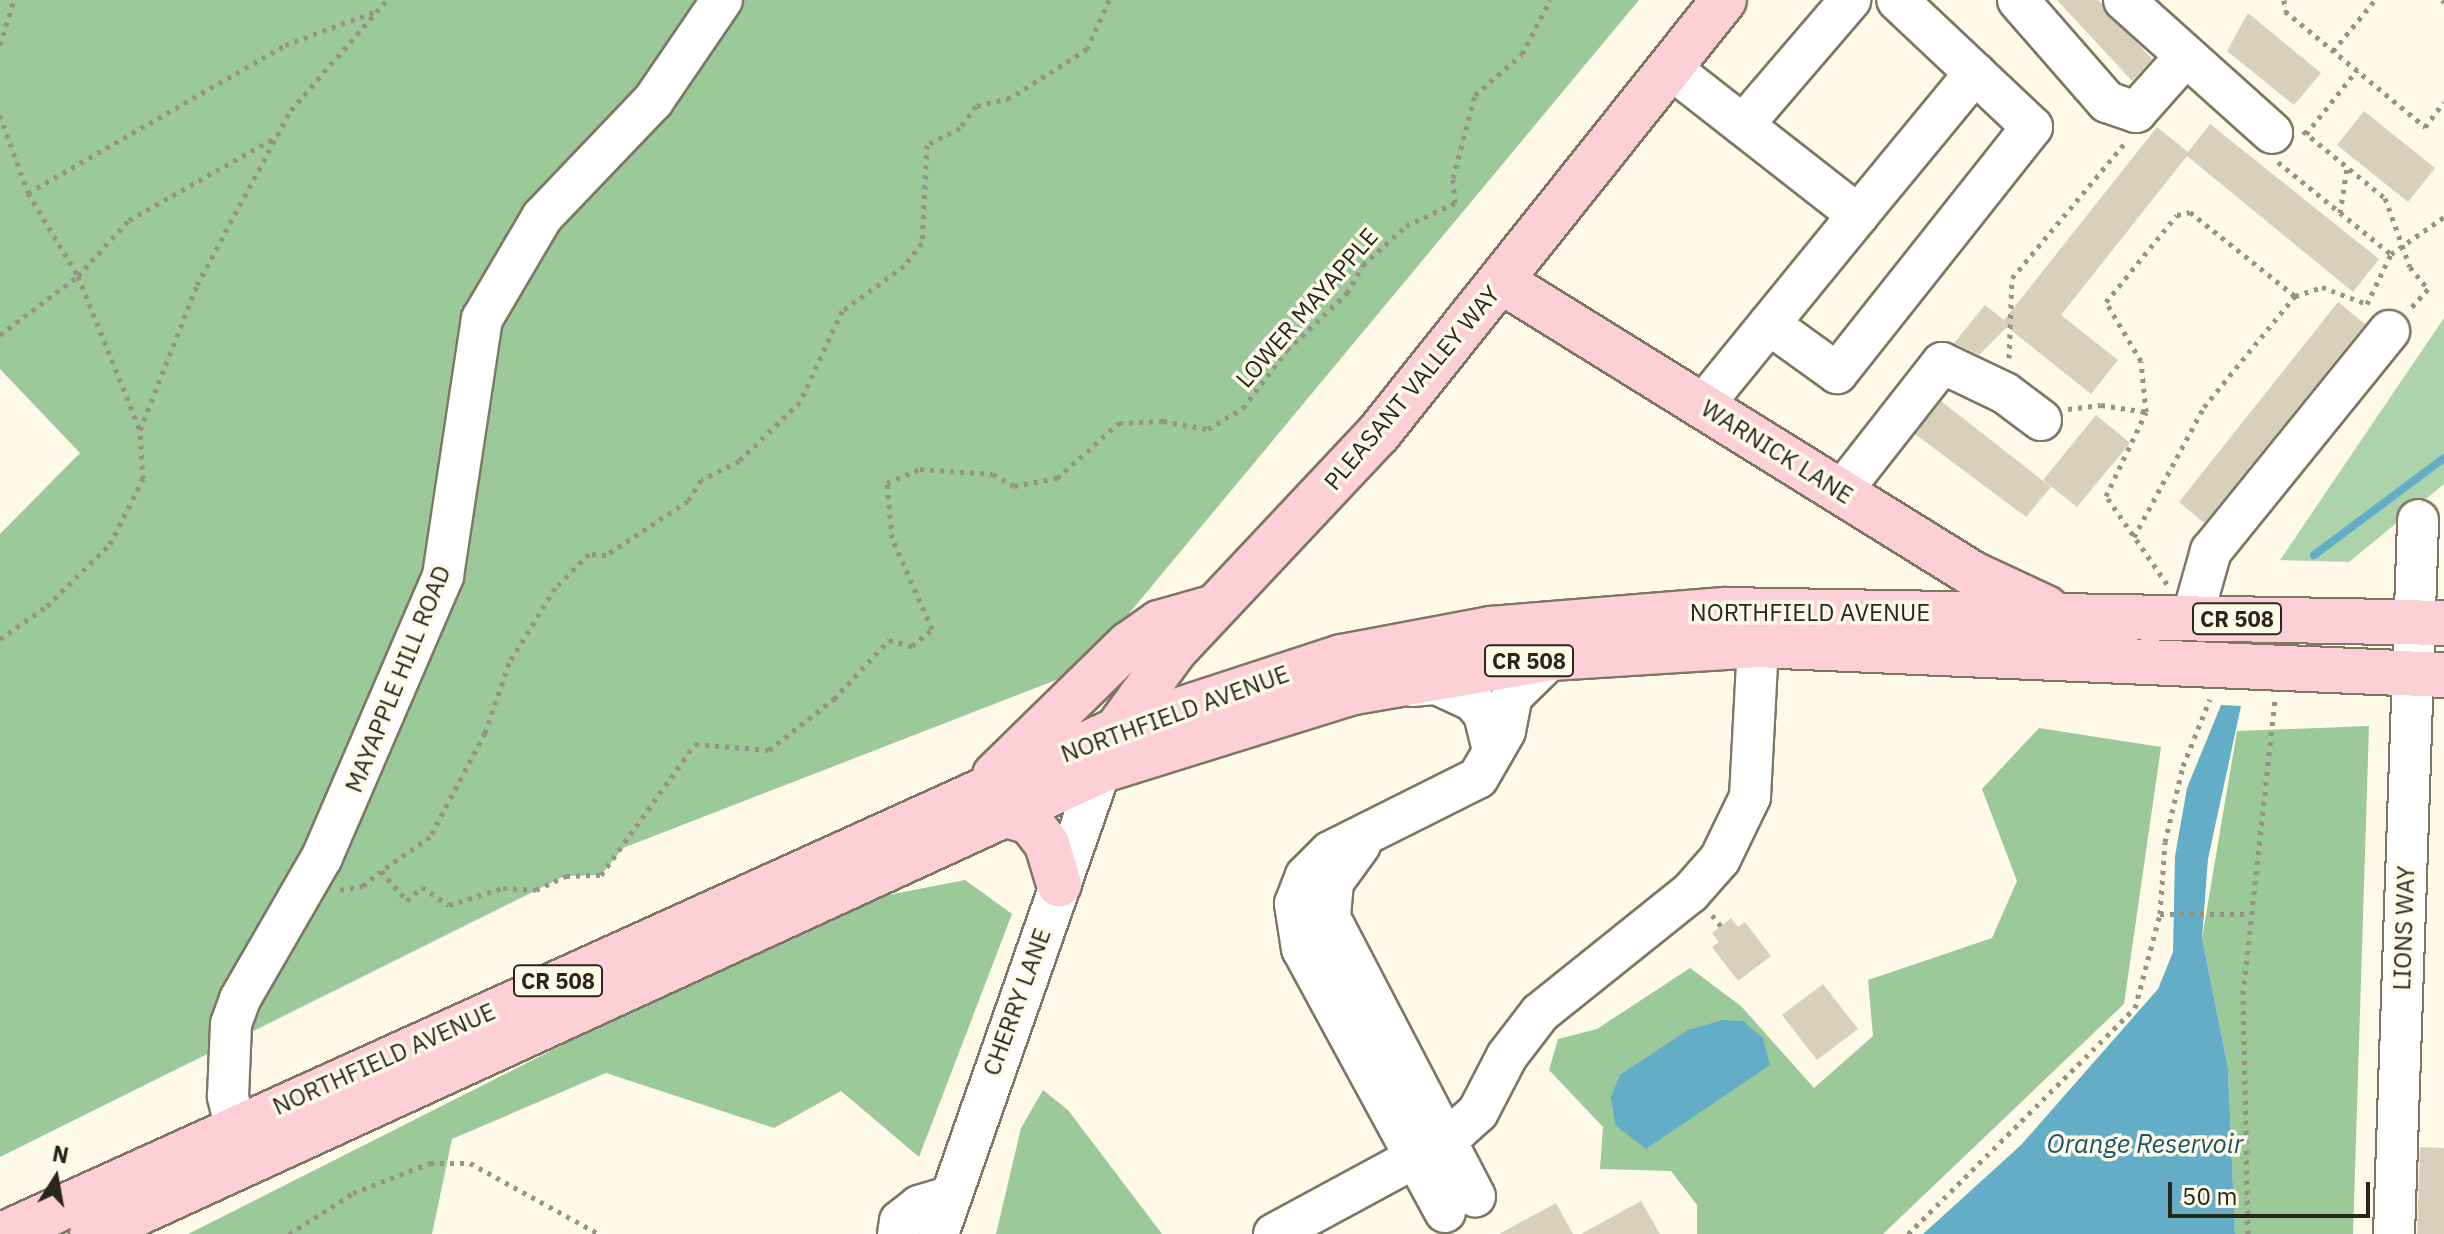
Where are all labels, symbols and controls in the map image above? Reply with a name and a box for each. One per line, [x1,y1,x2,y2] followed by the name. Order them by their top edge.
[1230,222,1384,394] street label: LOWER MAYAPPLE
[1318,280,1506,496] street label: PLEASANT VALLEY WAY
[1696,394,1858,510] street label: WARNICK LANE
[339,561,457,797] street label: MAYAPPLE HILL ROAD
[1690,599,1930,627] street label: NORTHFIELD AVENUE
[2191,601,2283,637] road number: CR 508
[1483,643,1575,679] road number: CR 508
[1057,659,1293,769] street label: NORTHFIELD AVENUE
[2387,865,2421,991] street label: LIONS WAY
[977,925,1057,1079] street label: CHERRY LANE
[512,963,604,999] road number: CR 508
[268,997,500,1121] street label: NORTHFIELD AVENUE
[2047,1128,2243,1160] water label: Orange Reservoir
[16,1138,96,1218] north arrow
[50,1138,71,1170] text: N
[2172,1166,2374,1216] scale bar
[2182,1180,2237,1212] text: 50 m

